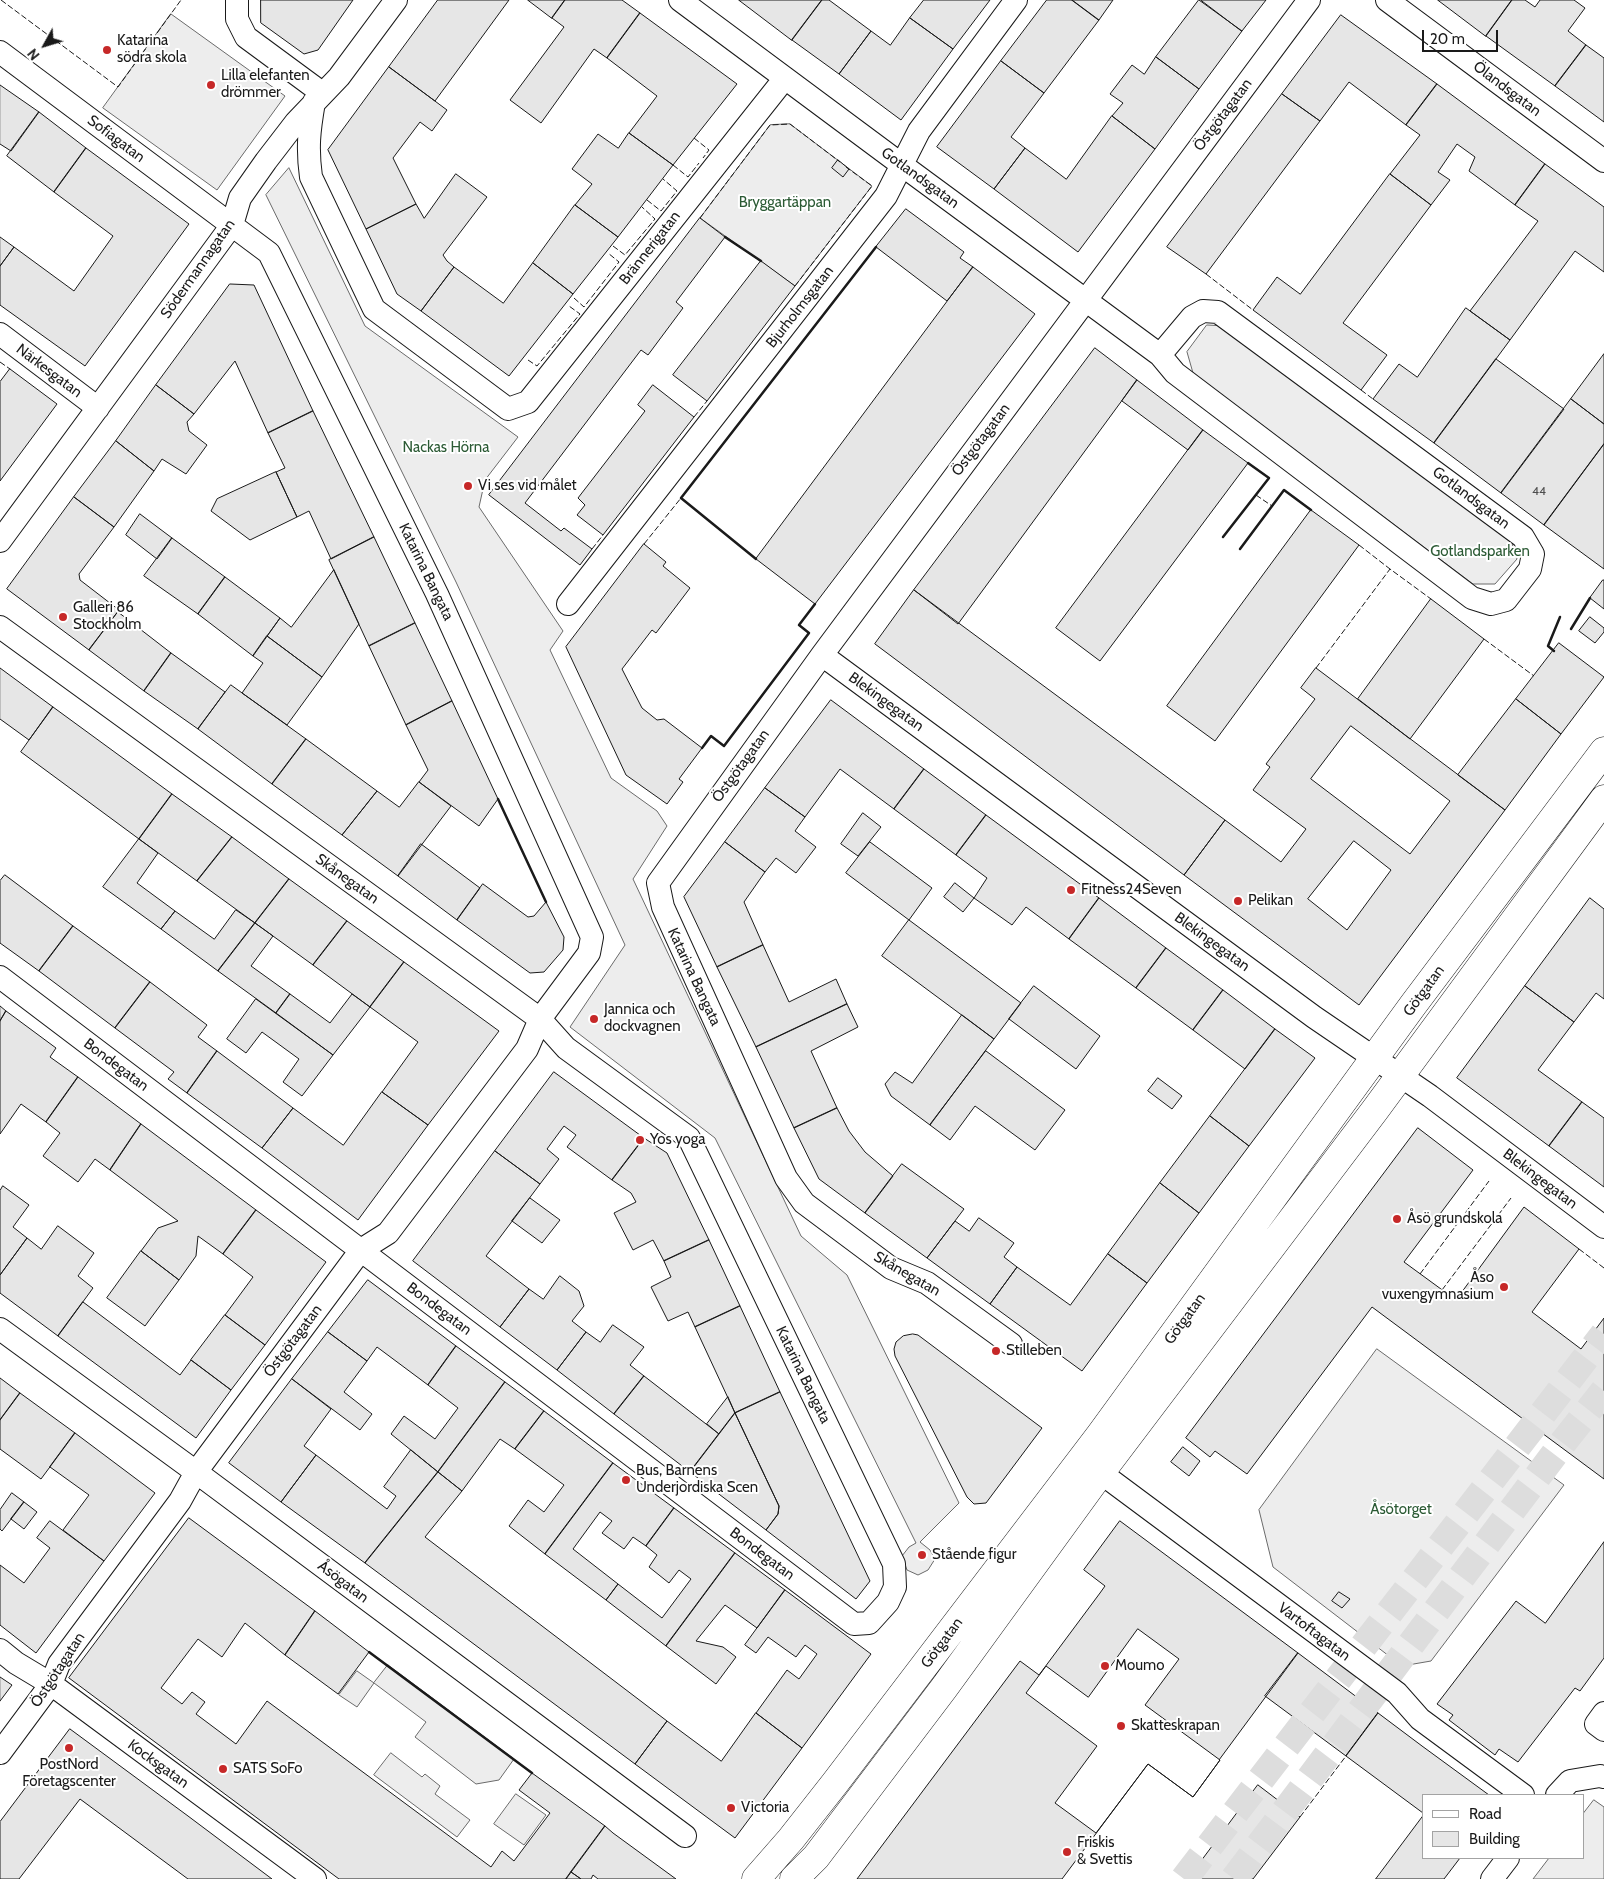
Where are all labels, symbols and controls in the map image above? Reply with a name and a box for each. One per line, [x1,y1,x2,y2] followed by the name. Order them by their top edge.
[20,20,70,70] north arrow
[1424,20,1500,52] scale bar
[1430,30,1465,48] text: 20 m
[117,32,187,67] place label: Katarina södra skola
[101,44,113,56] marker: Katarina södra skola
[23,45,43,64] text: N
[1470,58,1544,120] street label: Ölandsgatan
[221,67,310,102] place label: Lilla elefanten drömmer
[1190,75,1256,155] street label: Östgötagatan
[205,79,217,91] marker: Lilla elefanten drömmer
[84,112,148,166] street label: Sofiagatan
[877,144,963,212] street label: Gotlandsgatan
[739,194,831,212] park label: Bryggartäppan
[616,208,684,288] street label: Brännerigatan
[157,216,239,322] street label: Södermannagatan
[762,262,838,352] street label: Bjurholmsgatan
[13,340,85,402] street label: Närkesgatan
[948,400,1014,480] street label: Östgötagatan
[403,439,489,457] park label: Nackas Hörna
[1429,463,1513,533] street label: Gotlandsgatan
[478,477,577,495] place label: Vi ses vid målet
[462,480,474,492] marker: Vi ses vid målet
[1532,484,1546,498] house number: 44
[395,520,457,624] street label: Katarina Bangata
[1430,543,1530,561] park label: Gotlandsparken
[73,599,141,634] place label: Galleri 86 Stockholm
[57,611,69,623] marker: Galleri 86 Stockholm
[845,669,927,735] street label: Blekingegatan
[709,726,773,806] street label: Östgötagatan
[312,850,382,908] street label: Skånegatan
[1081,881,1182,899] place label: Fitness24Seven
[1065,884,1077,896] marker: Fitness24Seven
[1248,892,1293,910] place label: Pelikan
[1232,895,1244,907] marker: Pelikan
[1171,909,1253,975] street label: Blekingegatan
[663,925,725,1029] street label: Katarina Bangata
[1400,962,1448,1020] street label: Götgatan
[604,1001,681,1036] place label: Jannica och dockvagnen
[588,1013,600,1025] marker: Jannica och dockvagnen
[80,1035,152,1095] street label: Bondegatan
[650,1131,705,1149] place label: Yos yoga
[634,1134,646,1146] marker: Yos yoga
[1499,1145,1581,1213] street label: Blekingegatan
[1407,1210,1502,1228] place label: Åsö grundskola
[1391,1213,1403,1225] marker: Åsö grundskola
[871,1248,943,1300] street label: Skånegatan
[1382,1269,1494,1304] place label: Åso vuxengymnasium
[403,1279,475,1339] street label: Bondegatan
[1498,1281,1510,1293] marker: Åso vuxengymnasium
[1161,1290,1209,1348] street label: Götgatan
[260,1301,326,1381] street label: Östgötagatan
[772,1323,834,1427] street label: Katarina Bangata
[1006,1342,1062,1360] place label: Stilleben
[990,1345,1002,1357] marker: Stilleben
[636,1462,758,1497] place label: Bus, Barnens Underjordiska Scen
[620,1474,632,1486] marker: Bus, Barnens Underjordiska Scen
[1370,1501,1432,1519] park label: Åsötorget
[726,1524,798,1584] street label: Bondegatan
[932,1546,1016,1564] place label: Stående figur
[916,1549,928,1561] marker: Stående figur
[314,1557,372,1607] street label: Åsögatan
[1274,1599,1354,1665] street label: Vartoftagatan
[917,1614,967,1672] street label: Götgatan
[27,1629,89,1711] street label: Östgötagatan
[1115,1657,1165,1675] place label: Moumo
[1099,1660,1111,1672] marker: Moumo
[1131,1717,1220,1735] place label: Skatteskrapan
[1115,1720,1127,1732] marker: Skatteskrapan
[124,1736,192,1792] street label: Kocksgatan
[63,1742,75,1754] marker: PostNord Företagscenter
[22,1756,116,1791] place label: PostNord Företagscenter
[233,1760,302,1778] place label: SATS SoFo
[217,1763,229,1775] marker: SATS SoFo
[1422,1794,1584,1859] legend
[741,1799,789,1817] place label: Victoria
[725,1802,737,1814] marker: Victoria
[1469,1805,1502,1823] text: Road
[1469,1830,1520,1848] text: Building
[1077,1834,1132,1869] place label: Friskis & Svettis
[1061,1846,1073,1858] marker: Friskis & Svettis

